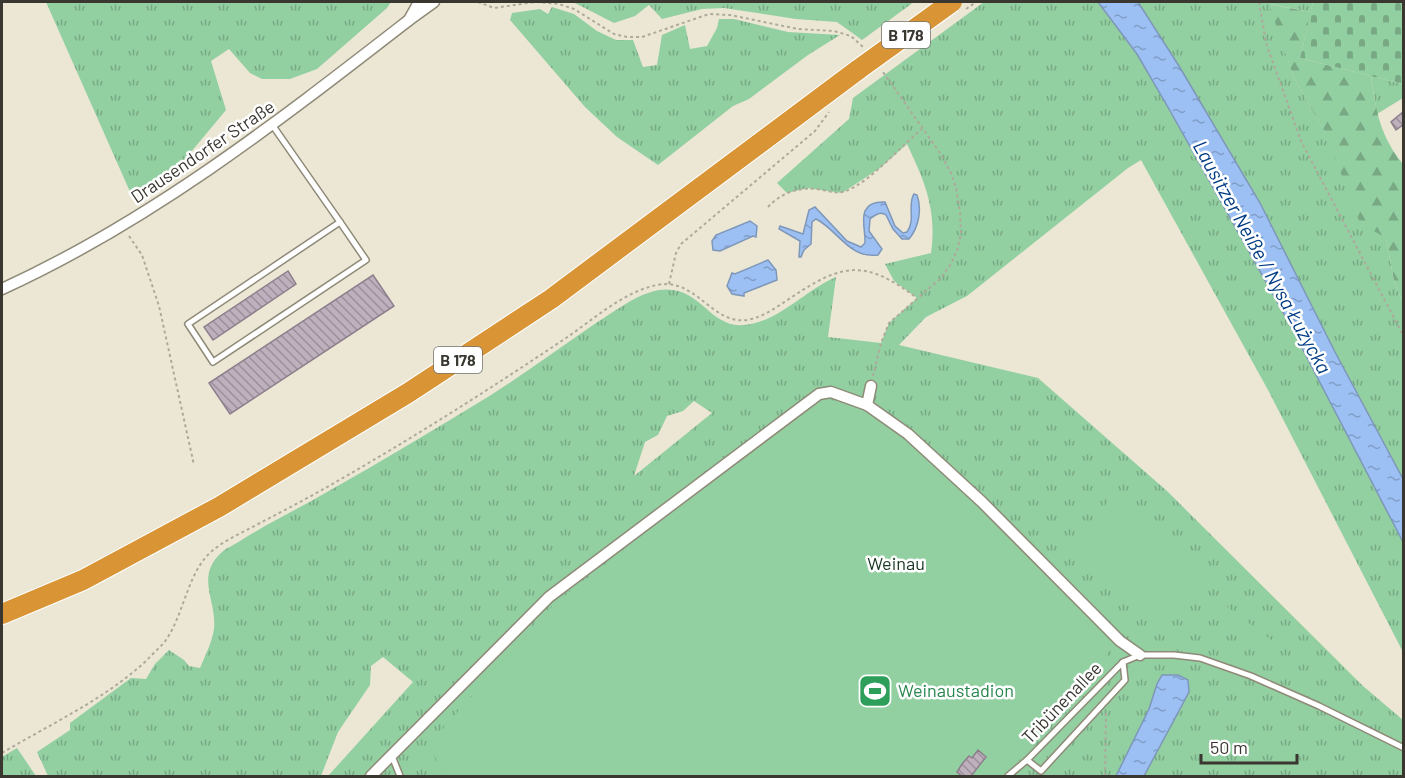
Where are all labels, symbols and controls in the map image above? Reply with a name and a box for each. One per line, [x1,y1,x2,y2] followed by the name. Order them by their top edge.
[882,22,930,48] road number: B 178
[126,95,278,207] street label: Drausendorfer Straße
[1189,136,1337,377] water label: Lausitzer Neiße / Nysa Łużycka
[434,347,482,373] road number: B 178
[867,552,925,574] park label: Weinau
[1017,657,1106,748] street label: Tribünenallee
[857,673,893,709] sports icon: Weinaustadion
[898,679,1014,701] place label: Weinaustadion
[1201,727,1297,765] scale bar
[1210,736,1248,758] text: 50 m

